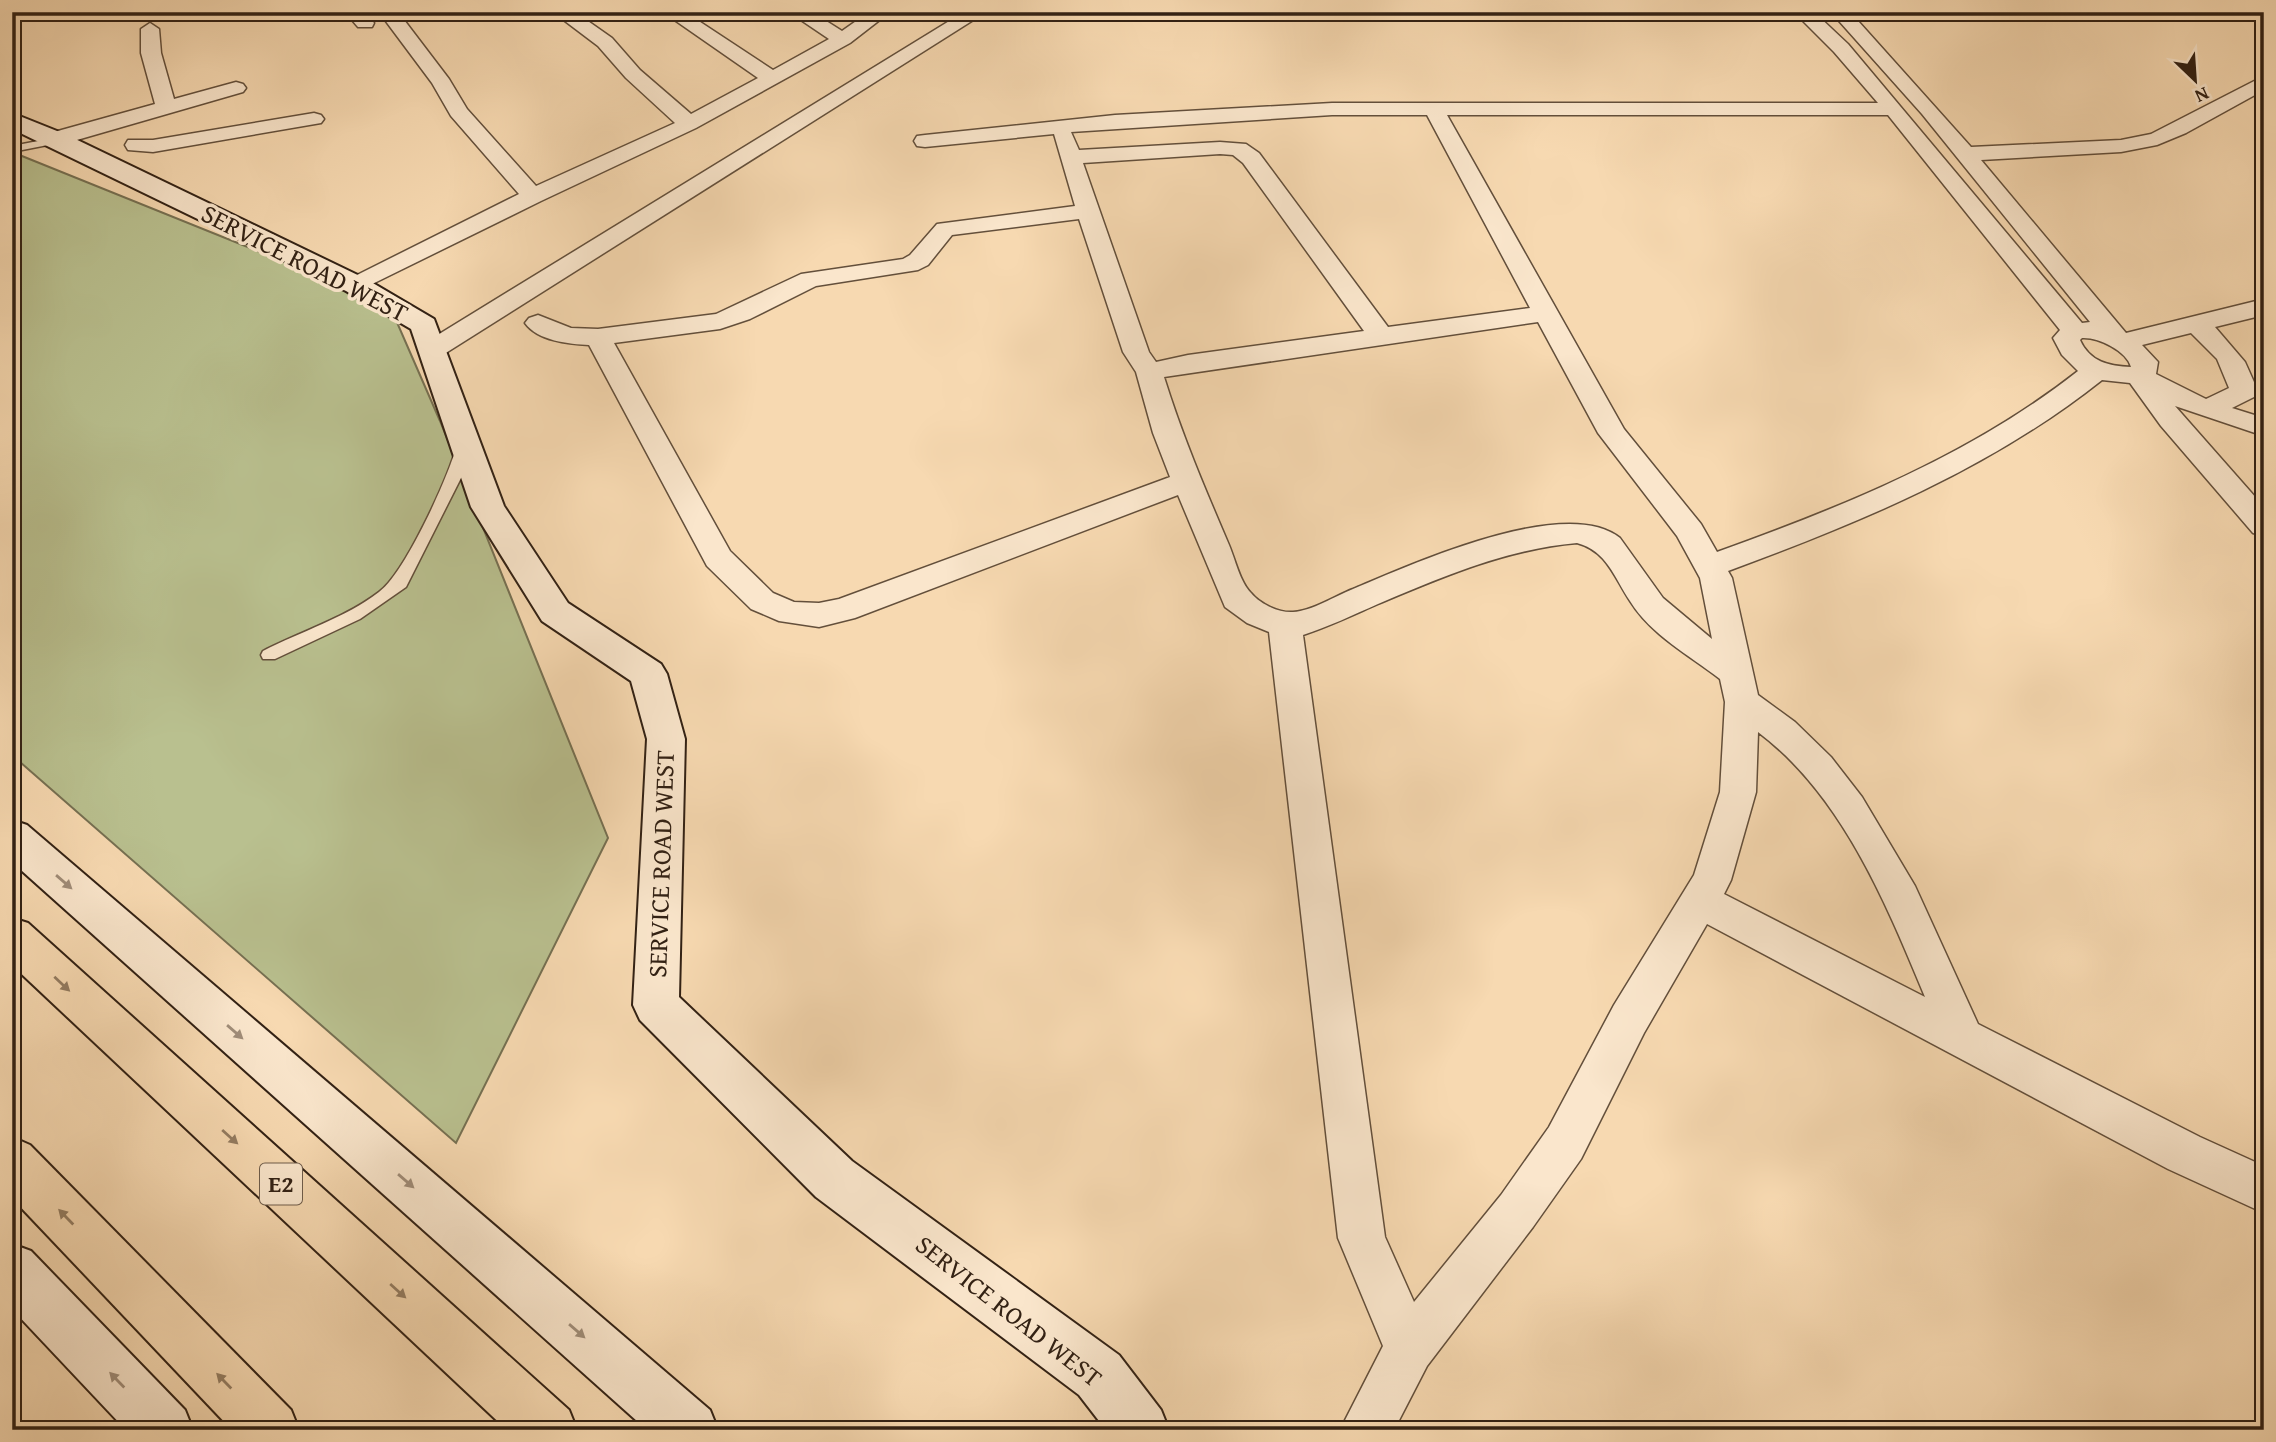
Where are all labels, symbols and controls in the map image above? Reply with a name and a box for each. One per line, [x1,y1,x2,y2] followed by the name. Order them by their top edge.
[2160,46,2230,116] north arrow
[2190,80,2214,111] text: N
[195,194,416,332] street label: SERVICE ROAD WEST
[637,749,684,978] street label: SERVICE ROAD WEST
[55,874,72,889] one-way arrow
[53,975,70,991] one-way arrow
[226,1024,244,1040] one-way arrow
[221,1129,238,1145] one-way arrow
[260,1164,302,1204] road number: E2
[397,1173,415,1189] one-way arrow
[57,1209,74,1226] one-way arrow
[908,1225,1111,1396] street label: SERVICE ROAD WEST
[389,1283,407,1299] one-way arrow
[569,1323,586,1338] one-way arrow
[109,1372,126,1389] one-way arrow
[216,1373,232,1390] one-way arrow

